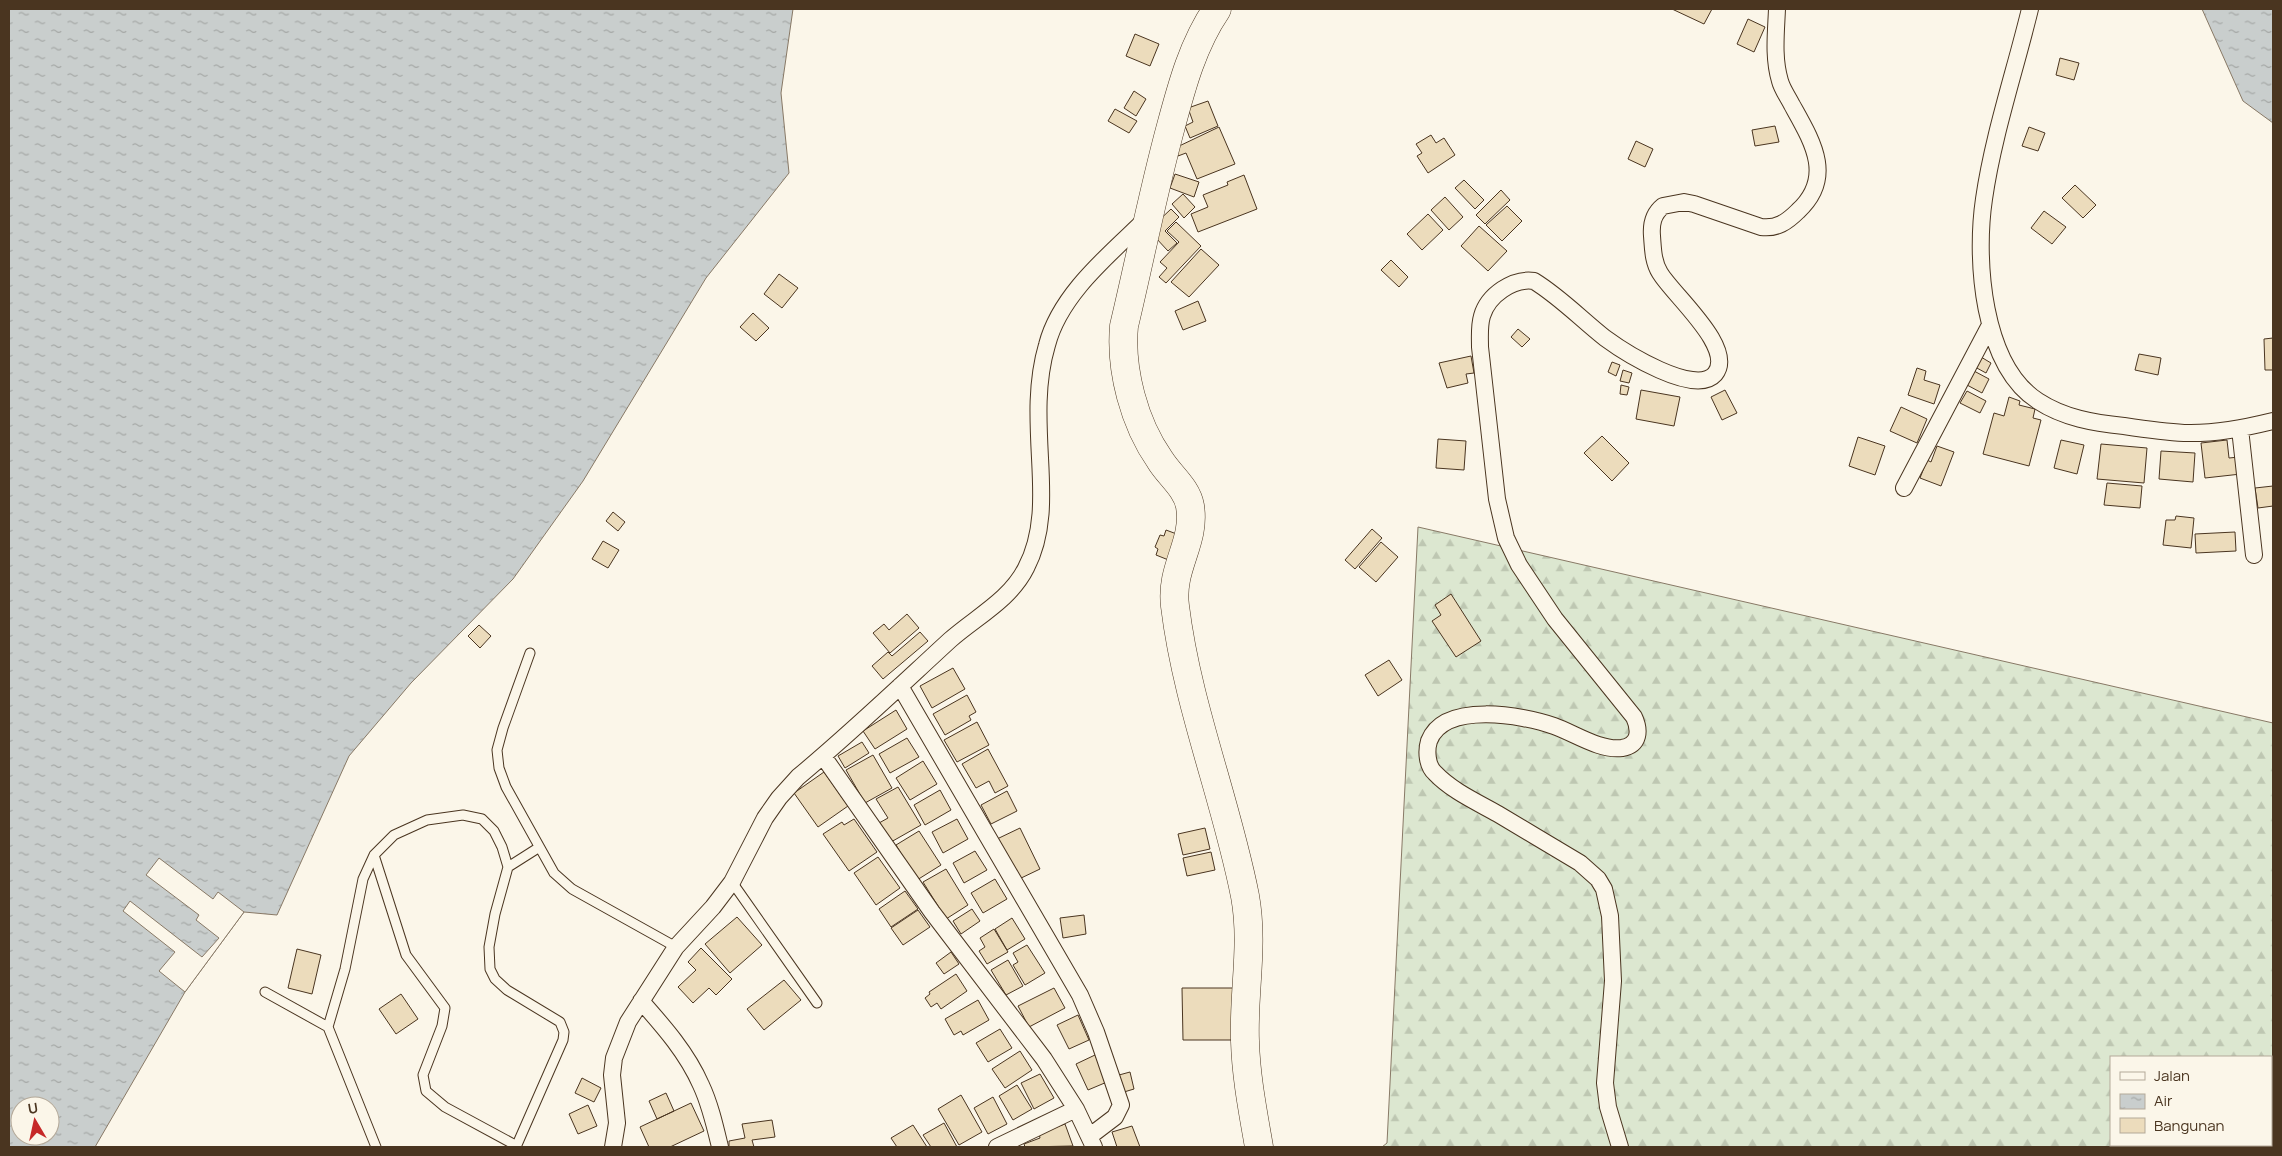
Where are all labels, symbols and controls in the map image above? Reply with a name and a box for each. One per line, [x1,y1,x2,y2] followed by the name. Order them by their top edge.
[2110,1056,2272,1146] legend
[2154,1065,2190,1086] text: Jalan
[2154,1090,2173,1111] text: Air
[10,1096,60,1146] north arrow
[26,1097,39,1118] text: U
[2154,1115,2224,1136] text: Bangunan

